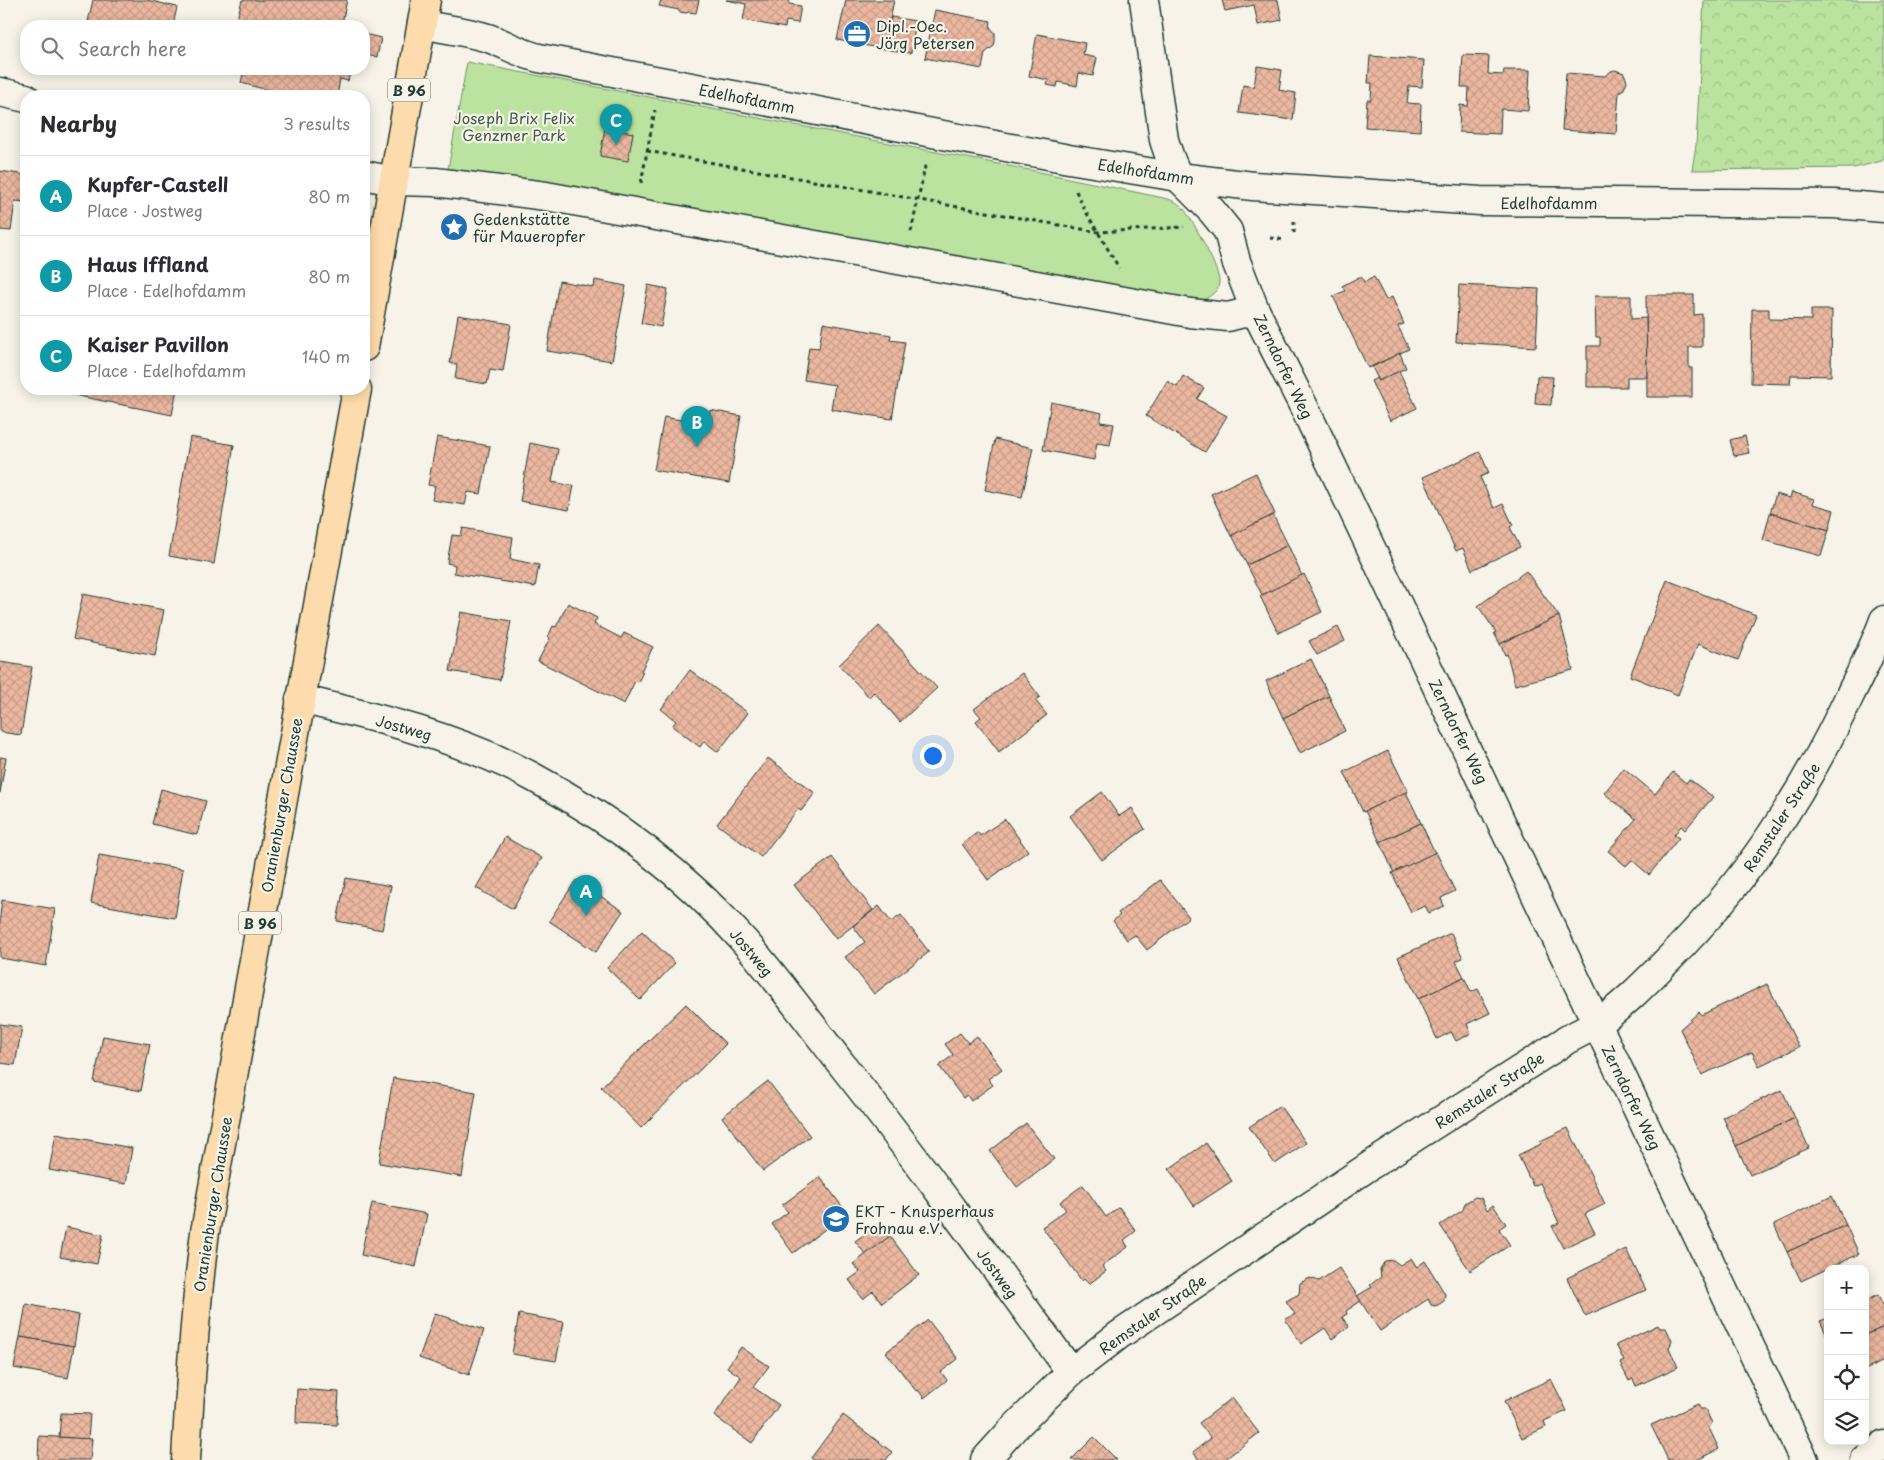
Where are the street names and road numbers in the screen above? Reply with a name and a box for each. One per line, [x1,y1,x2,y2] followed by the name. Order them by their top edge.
[697,77,797,119] street label: Edelhofdamm
[388,78,430,102] road number: B 96
[1096,152,1196,190] street label: Edelhofdamm
[1500,191,1598,214] street label: Edelhofdamm
[1249,310,1319,422] street label: Zerndorfer Weg
[1424,675,1494,787] street label: Zerndorfer Weg
[373,708,435,746] street label: Jostweg
[254,716,308,894] street label: Oranienburger Chaussee
[1737,758,1825,876] street label: Remstaler Straße
[239,911,281,934] road number: B 96
[725,923,779,981] street label: Jostweg
[1597,1041,1667,1153] street label: Zerndorfer Weg
[1430,1046,1548,1134] street label: Remstaler Straße
[187,1115,237,1293] street label: Oranienburger Chaussee
[972,1243,1024,1303] street label: Jostweg
[1094,1268,1210,1360] street label: Remstaler Straße

